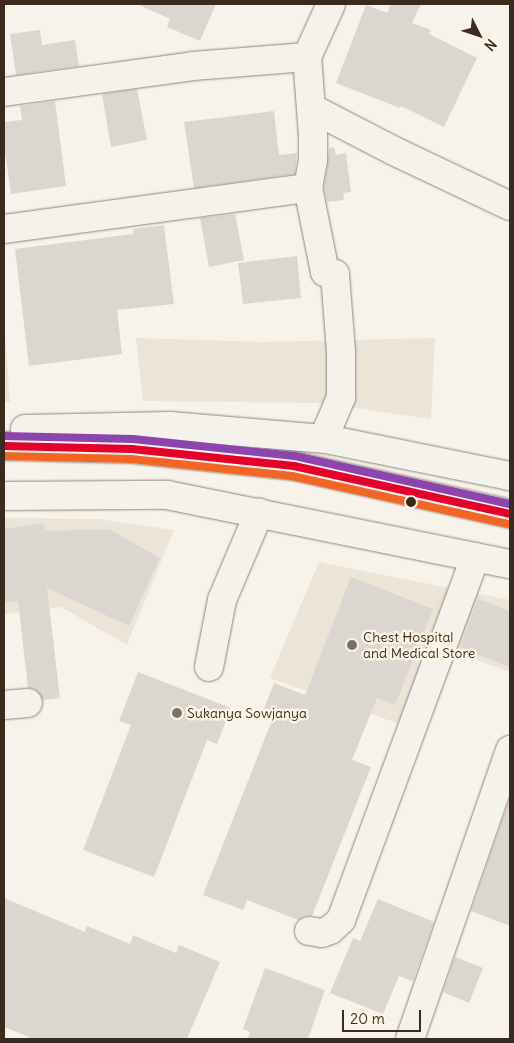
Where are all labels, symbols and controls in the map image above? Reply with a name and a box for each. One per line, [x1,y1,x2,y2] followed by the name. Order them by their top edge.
[454,10,504,60] north arrow
[480,35,500,54] text: N
[406,497,416,507] unlabelled marker
[363,629,475,662] place label: Chest Hospital and Medical Store
[345,638,359,652] marker: Chest Hospital and Medical Store
[187,705,307,721] place label: Sukanya Sowjanya
[171,707,183,719] marker: Sukanya Sowjanya
[344,1000,423,1032] scale bar
[350,1009,385,1028] text: 20 m

